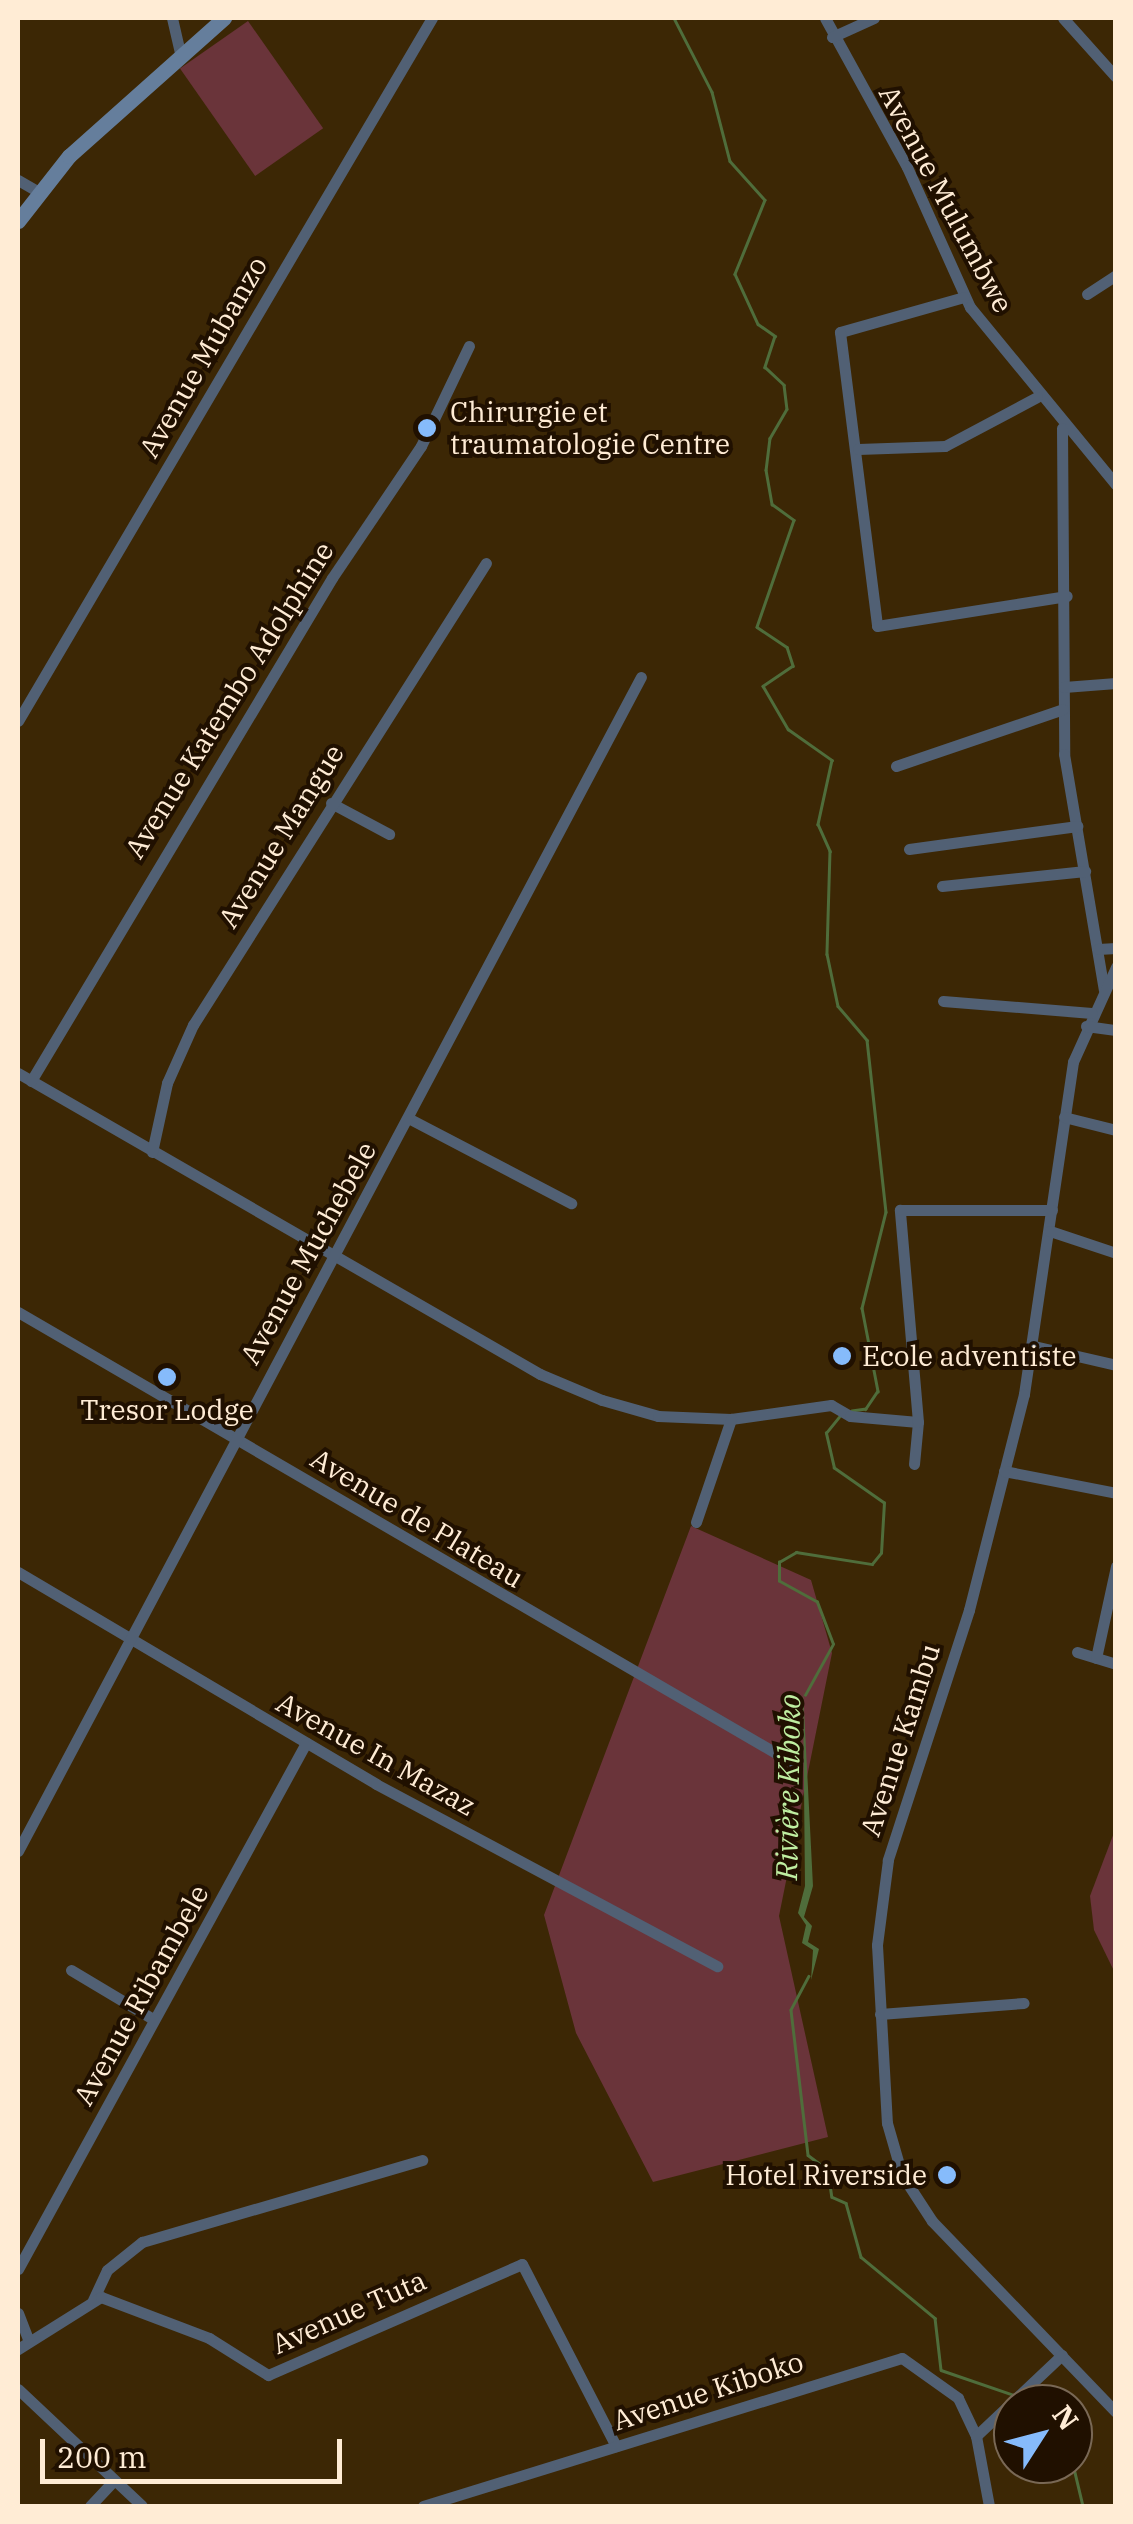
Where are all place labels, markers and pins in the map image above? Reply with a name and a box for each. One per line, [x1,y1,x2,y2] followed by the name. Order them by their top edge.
[450,395,730,461] place label: Chirurgie et traumatologie Centre
[414,415,440,441] marker: Chirurgie et traumatologie Centre
[862,1339,1076,1373] place label: Ecole adventiste
[831,1345,853,1367] marker: Ecole adventiste
[156,1366,178,1388] marker: Tresor Lodge
[80,1393,254,1427] place label: Tresor Lodge
[725,2158,927,2192] place label: Hotel Riverside
[936,2164,958,2186] marker: Hotel Riverside

